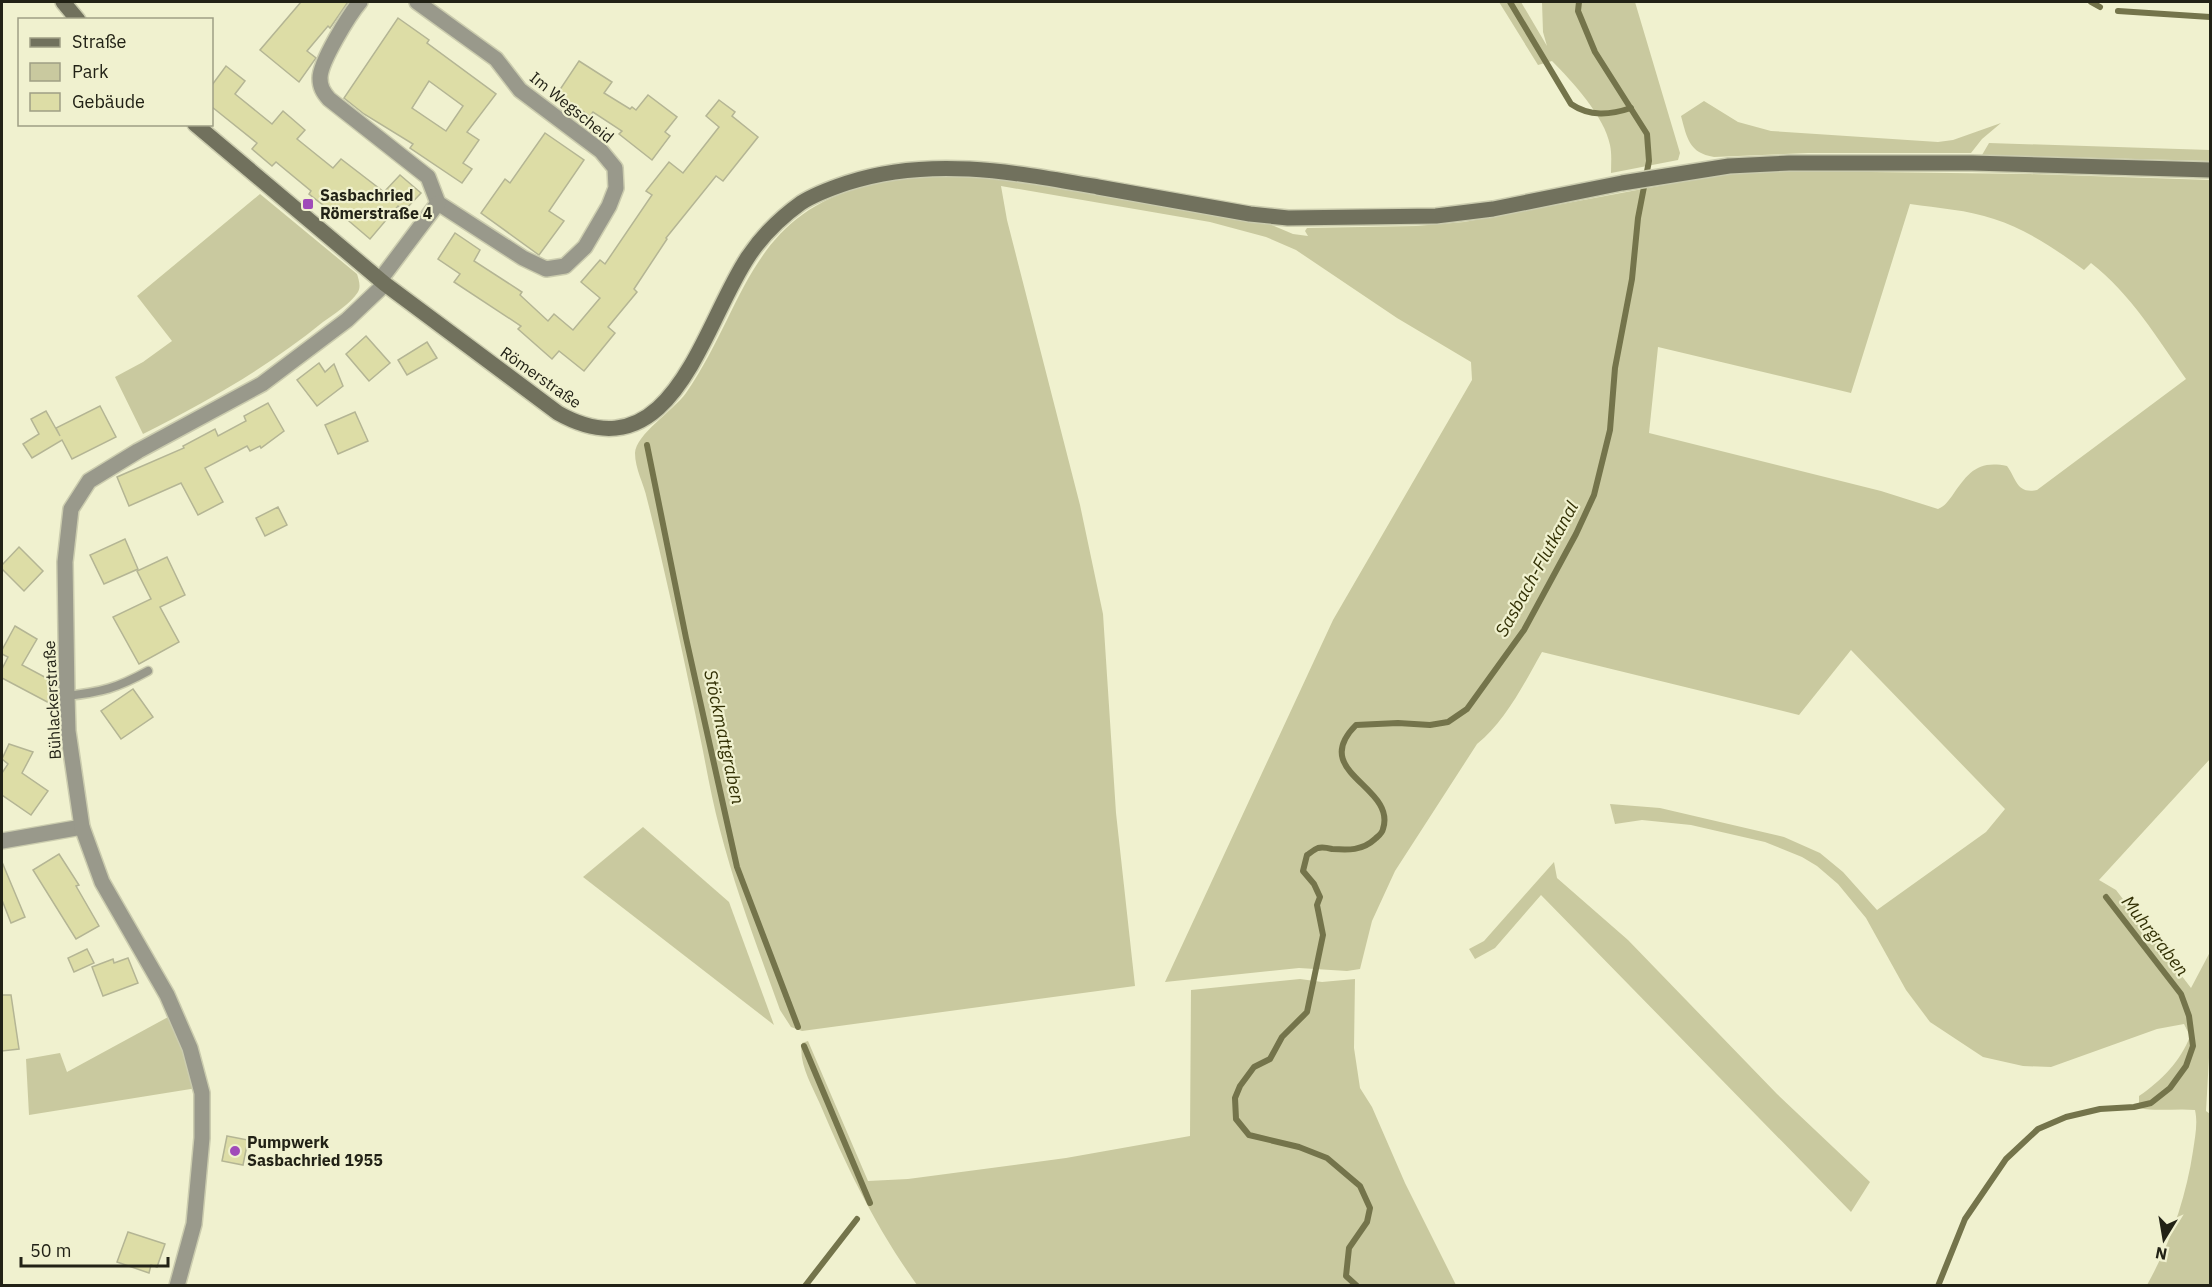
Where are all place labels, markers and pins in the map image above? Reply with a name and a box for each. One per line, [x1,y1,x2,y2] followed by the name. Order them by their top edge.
[320,185,433,223] place label: Sasbachried Römerstraße 4
[301,197,315,211] marker: Sasbachried Römerstraße 4
[247,1132,383,1170] place label: Pumpwerk Sasbachried 1955
[228,1144,242,1158] marker: Pumpwerk Sasbachried 1955

